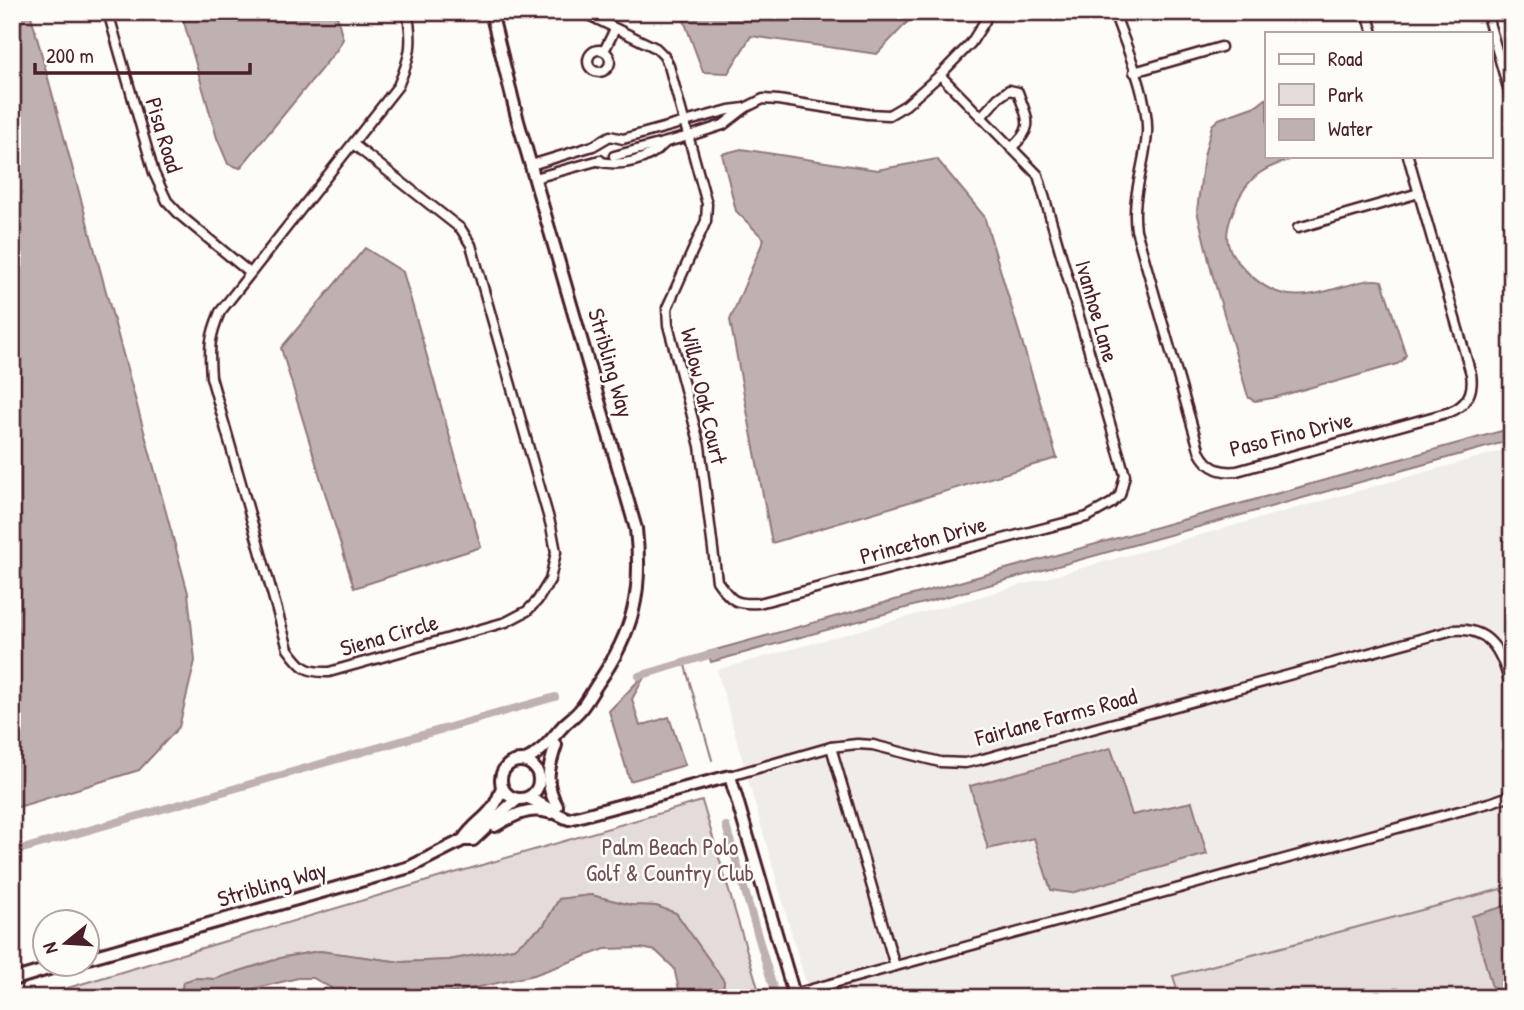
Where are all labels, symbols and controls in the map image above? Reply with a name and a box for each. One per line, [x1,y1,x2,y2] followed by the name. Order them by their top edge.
[35,32,250,76] scale bar
[1265,32,1492,158] legend
[46,41,94,70] text: 200 m
[1328,44,1362,73] text: Road
[1328,80,1363,109] text: Park
[138,93,191,176] street label: Pisa Road
[1328,114,1373,143] text: Water
[1068,256,1127,365] street label: Ivanhoe Lane
[581,305,642,421] street label: Stribling Way
[674,325,735,468] street label: Willow Oak Court
[1226,403,1356,464] street label: Paso Fino Drive
[856,508,990,571] street label: Princeton Drive
[336,606,441,663] street label: Siena Circle
[971,680,1140,753] street label: Fairlane Farms Road
[586,831,754,888] park label: Palm Beach Polo Golf & Country Club
[214,853,330,914] street label: Stribling Way
[32,908,102,978] north arrow
[36,939,64,957] text: N

